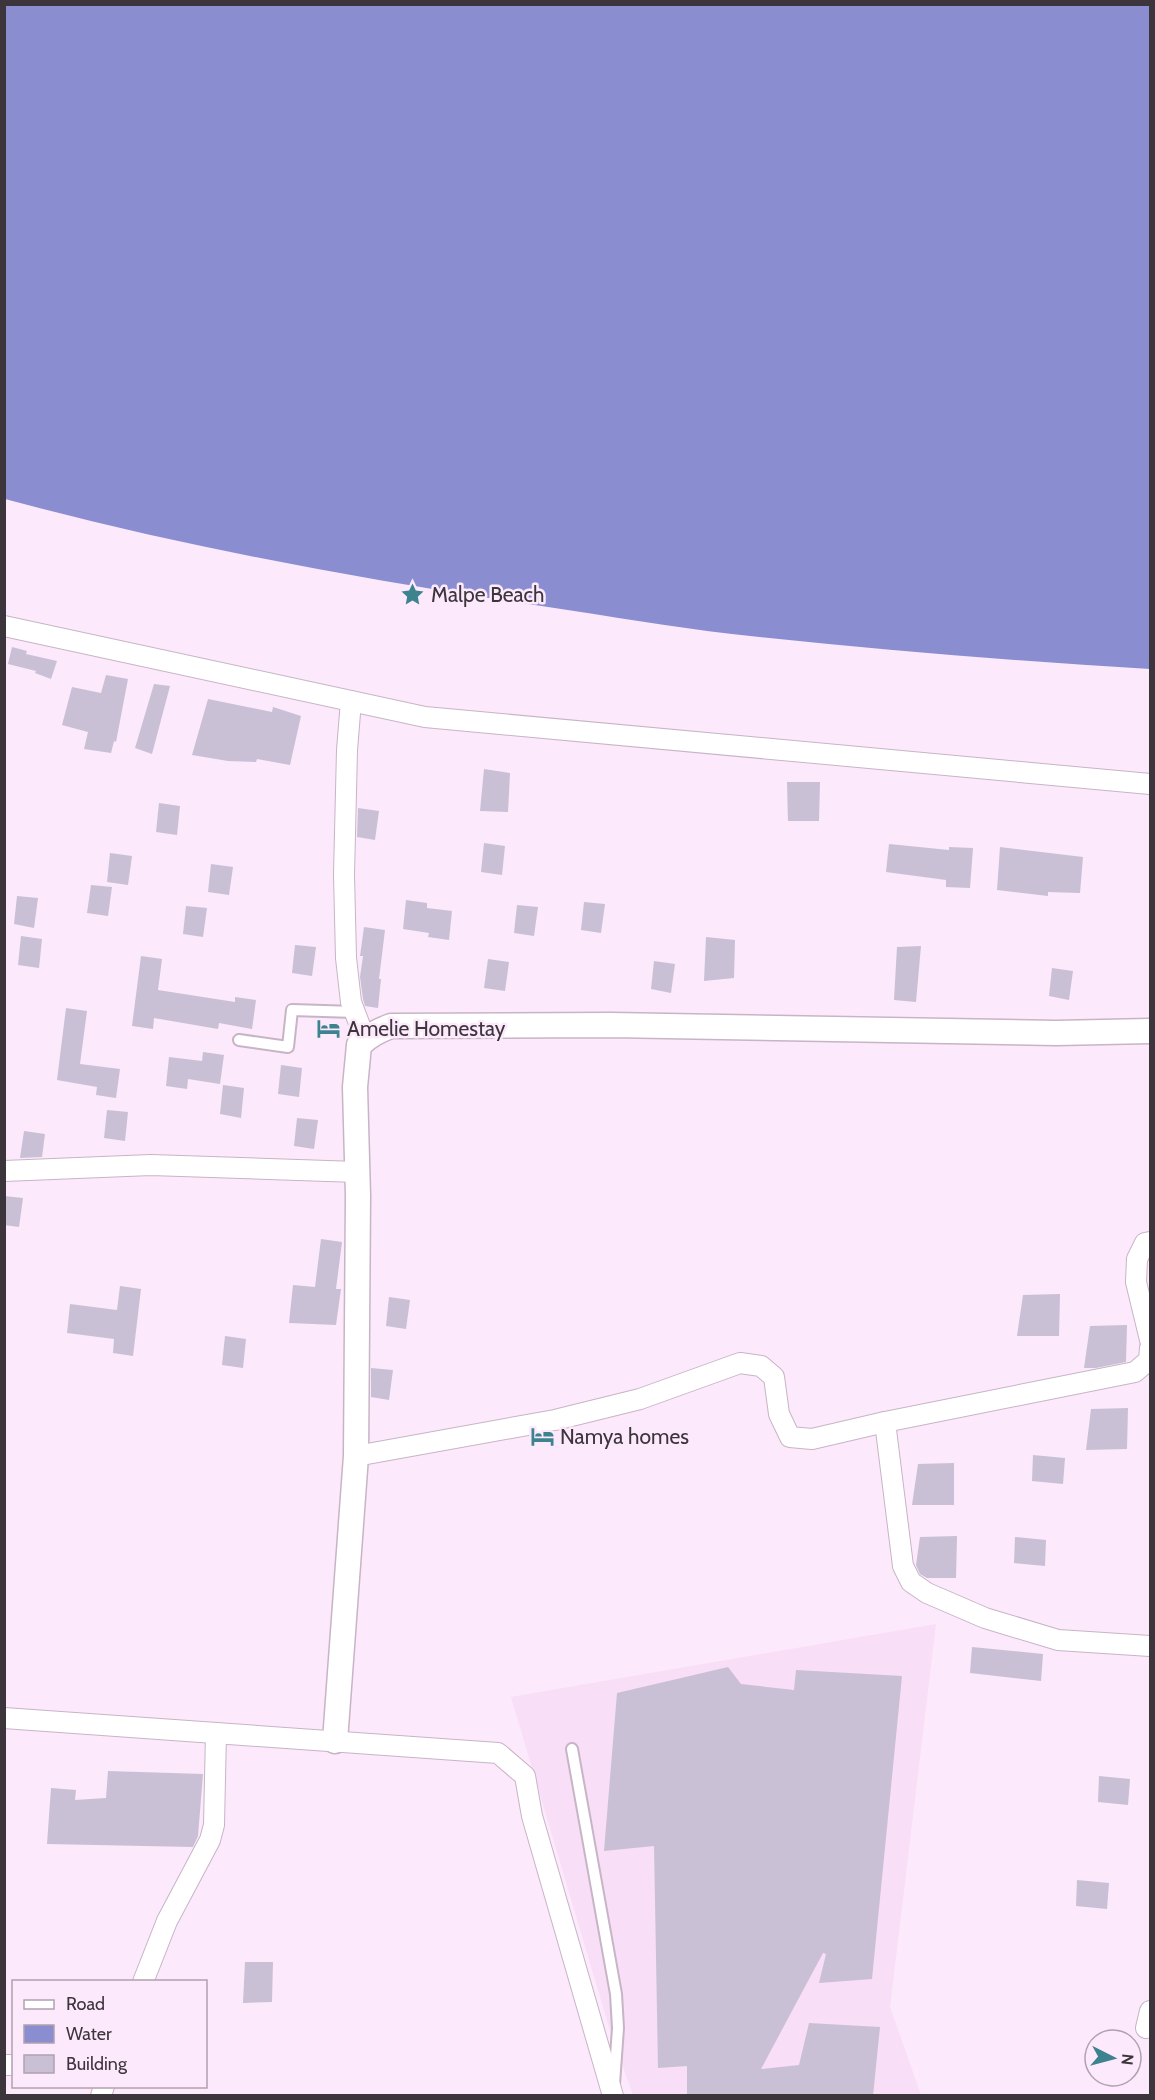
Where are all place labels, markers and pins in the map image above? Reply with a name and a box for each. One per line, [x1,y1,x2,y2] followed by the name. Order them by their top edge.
[400,581,426,607] place icon: Malpe Beach
[431,582,544,607] place label: Malpe Beach
[316,1015,342,1041] hotel icon: Amelie Homestay
[347,1016,506,1041] place label: Amelie Homestay
[529,1423,555,1449] hotel icon: Namya homes
[560,1424,689,1449] place label: Namya homes

